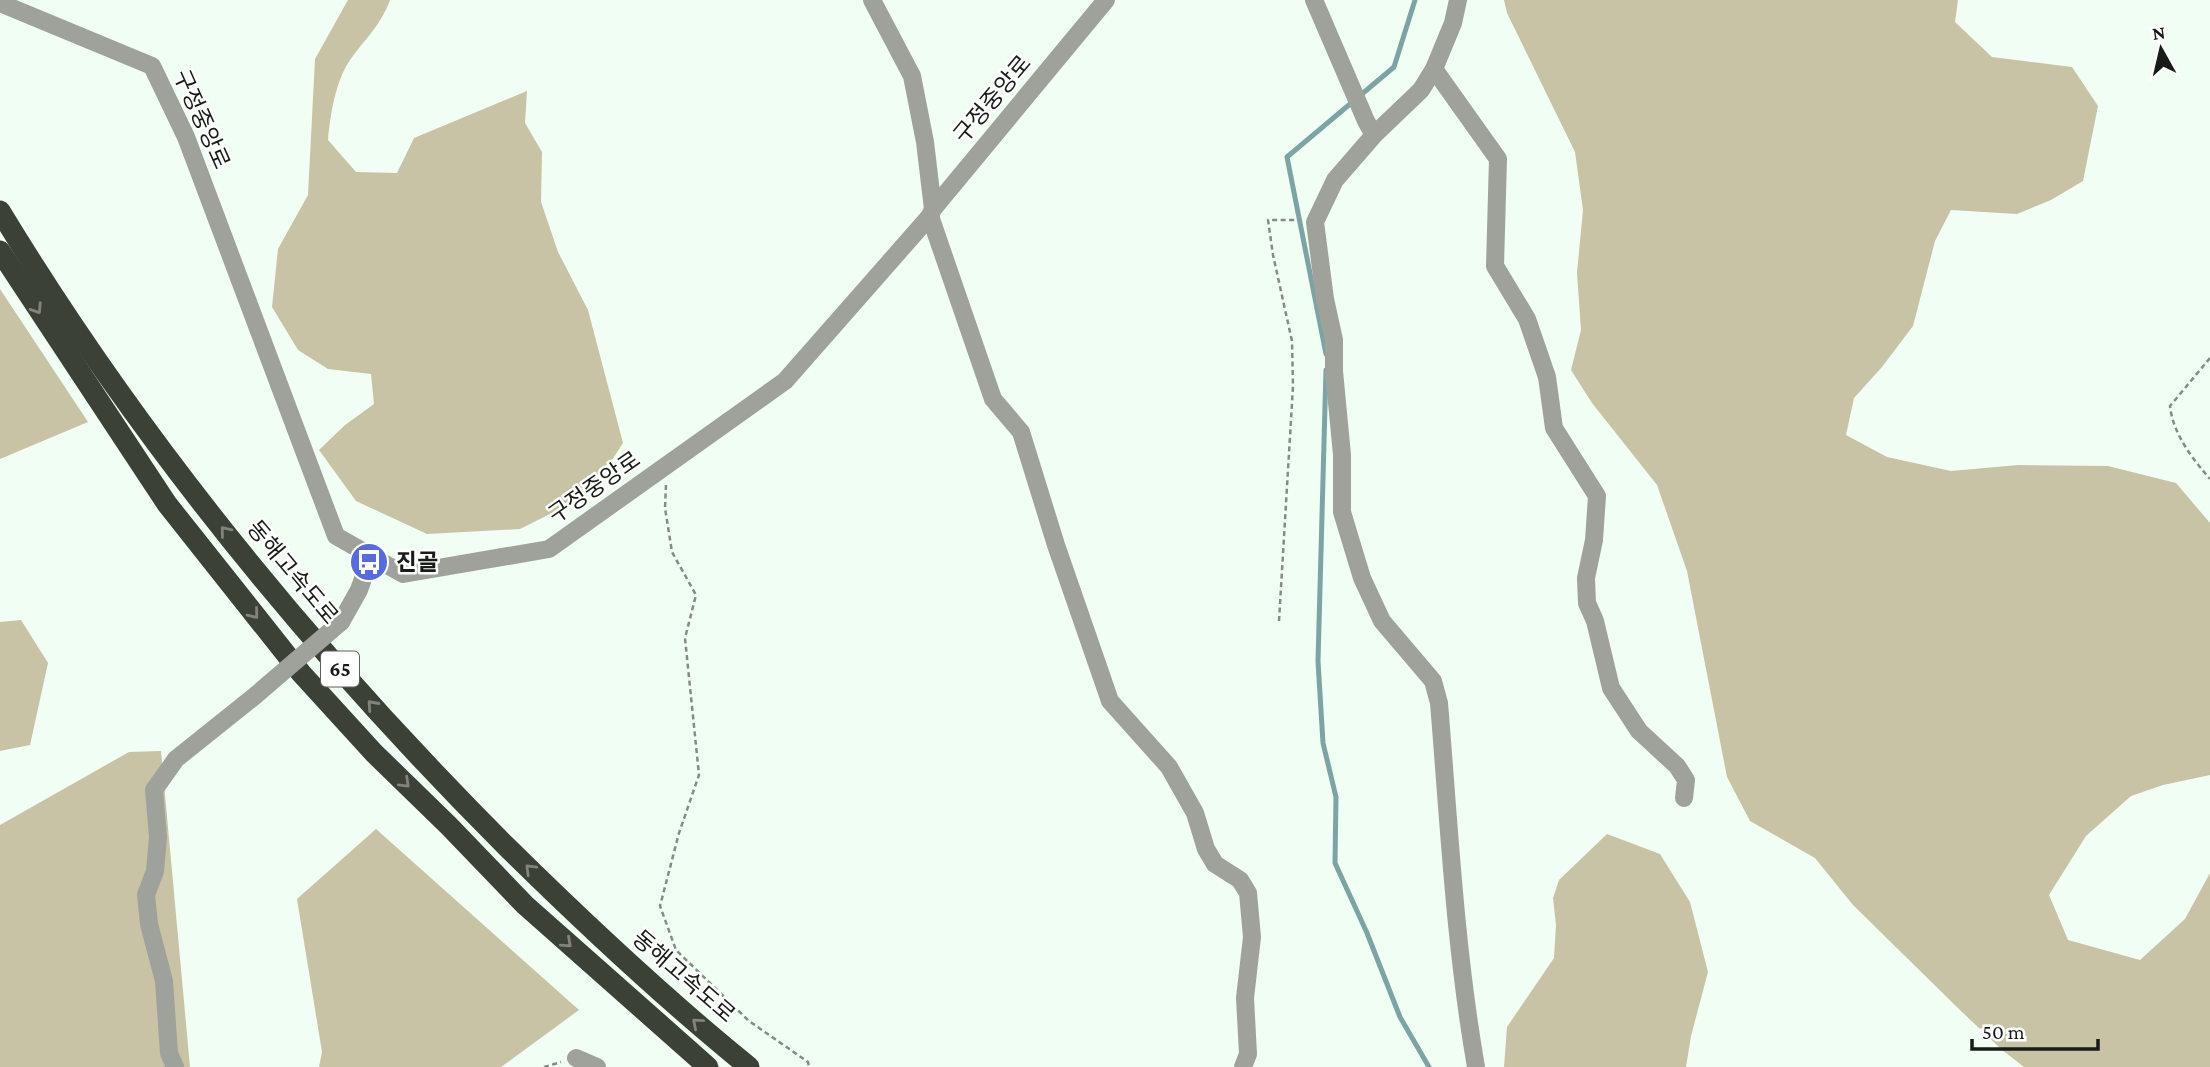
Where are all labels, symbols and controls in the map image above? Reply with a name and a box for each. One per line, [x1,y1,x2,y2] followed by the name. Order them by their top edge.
[2126,14,2196,84] north arrow
[2151,21,2167,44] text: N
[948,50,1036,148] street label: 구정중앙로
[169,65,235,173] street label: 구정중앙로
[29,301,42,314] one-way arrow
[543,446,645,528] street label: 구정중앙로
[242,515,344,629] street label: 동해고속도로
[221,527,233,540] one-way arrow
[348,541,390,583] bus stop icon: 진골
[396,549,438,575] place label: 진골
[245,607,258,619] one-way arrow
[321,652,359,686] road number: 65
[367,700,380,713] one-way arrow
[397,775,410,788] one-way arrow
[525,864,538,877] one-way arrow
[628,925,740,1027] street label: 동해고속도로
[559,935,572,947] one-way arrow
[1972,1007,2098,1052] scale bar
[692,1019,705,1031] one-way arrow
[1982,1020,2025,1044] text: 50 m

